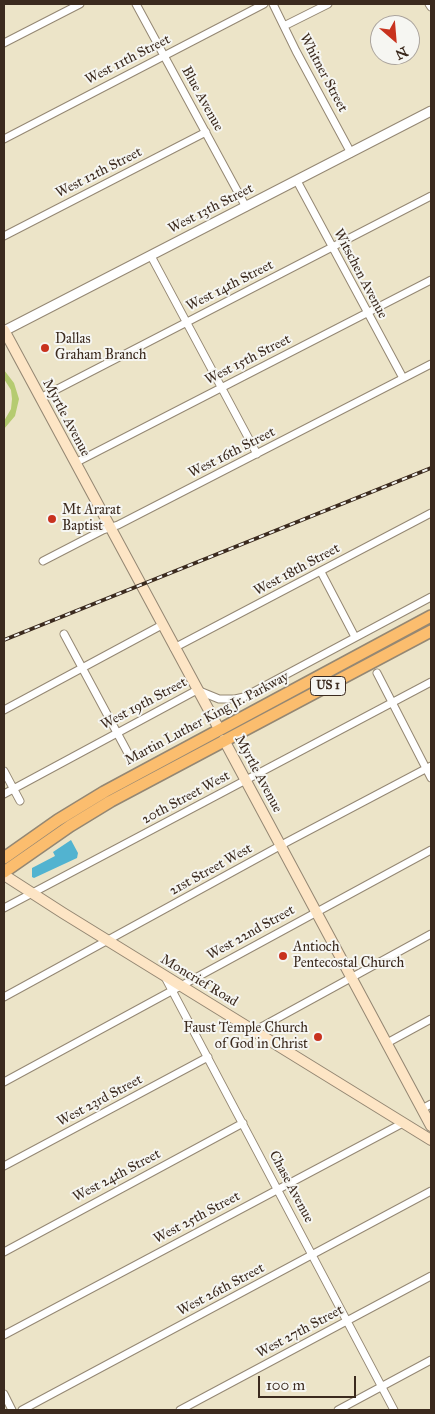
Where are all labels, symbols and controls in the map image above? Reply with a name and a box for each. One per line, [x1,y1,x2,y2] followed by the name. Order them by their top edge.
[370,15,420,65] north arrow
[83,31,173,89] street label: West 11th Street
[295,31,351,115] street label: Whitner Street
[392,43,411,63] text: N
[177,64,227,134] street label: Blue Avenue
[53,144,145,202] street label: West 12th Street
[166,180,256,238] street label: West 13th Street
[329,226,391,322] street label: Witschen Avenue
[184,257,276,315] street label: West 14th Street
[202,331,294,389] street label: West 15th Street
[55,332,146,364] place label: Dallas Graham Branch
[39,342,51,354] marker: Dallas Graham Branch
[39,376,93,460] street label: Myrtle Avenue
[186,424,278,482] street label: West 16th Street
[62,503,121,536] place label: Mt Ararat Baptist
[46,513,58,525] marker: Mt Ararat Baptist
[251,540,343,600] street label: West 18th Street
[122,669,292,769] street label: Martin Luther King Jr. Parkway
[98,674,190,734] street label: West 19th Street
[310,676,346,696] road number: US 1
[231,732,285,816] street label: Myrtle Avenue
[139,768,233,828] street label: 20th Street West
[167,840,255,900] street label: 21st Street West
[204,902,298,964] street label: West 22nd Street
[293,940,404,972] place label: Antioch Pentecostal Church
[277,950,289,962] marker: Antioch Pentecostal Church
[157,951,241,1011] street label: Moncrief Road
[184,1021,308,1054] place label: Faust Temple Church of God in Christ
[312,1031,324,1043] marker: Faust Temple Church of God in Christ
[54,1071,146,1131] street label: West 23rd Street
[70,1146,164,1206] street label: West 24th Street
[265,1148,317,1226] street label: Chase Avenue
[151,1188,243,1248] street label: West 25th Street
[175,1260,267,1320] street label: West 26th Street
[254,1302,346,1362] street label: West 27th Street
[260,1366,358,1398] scale bar
[266,1376,305,1394] text: 100 m

